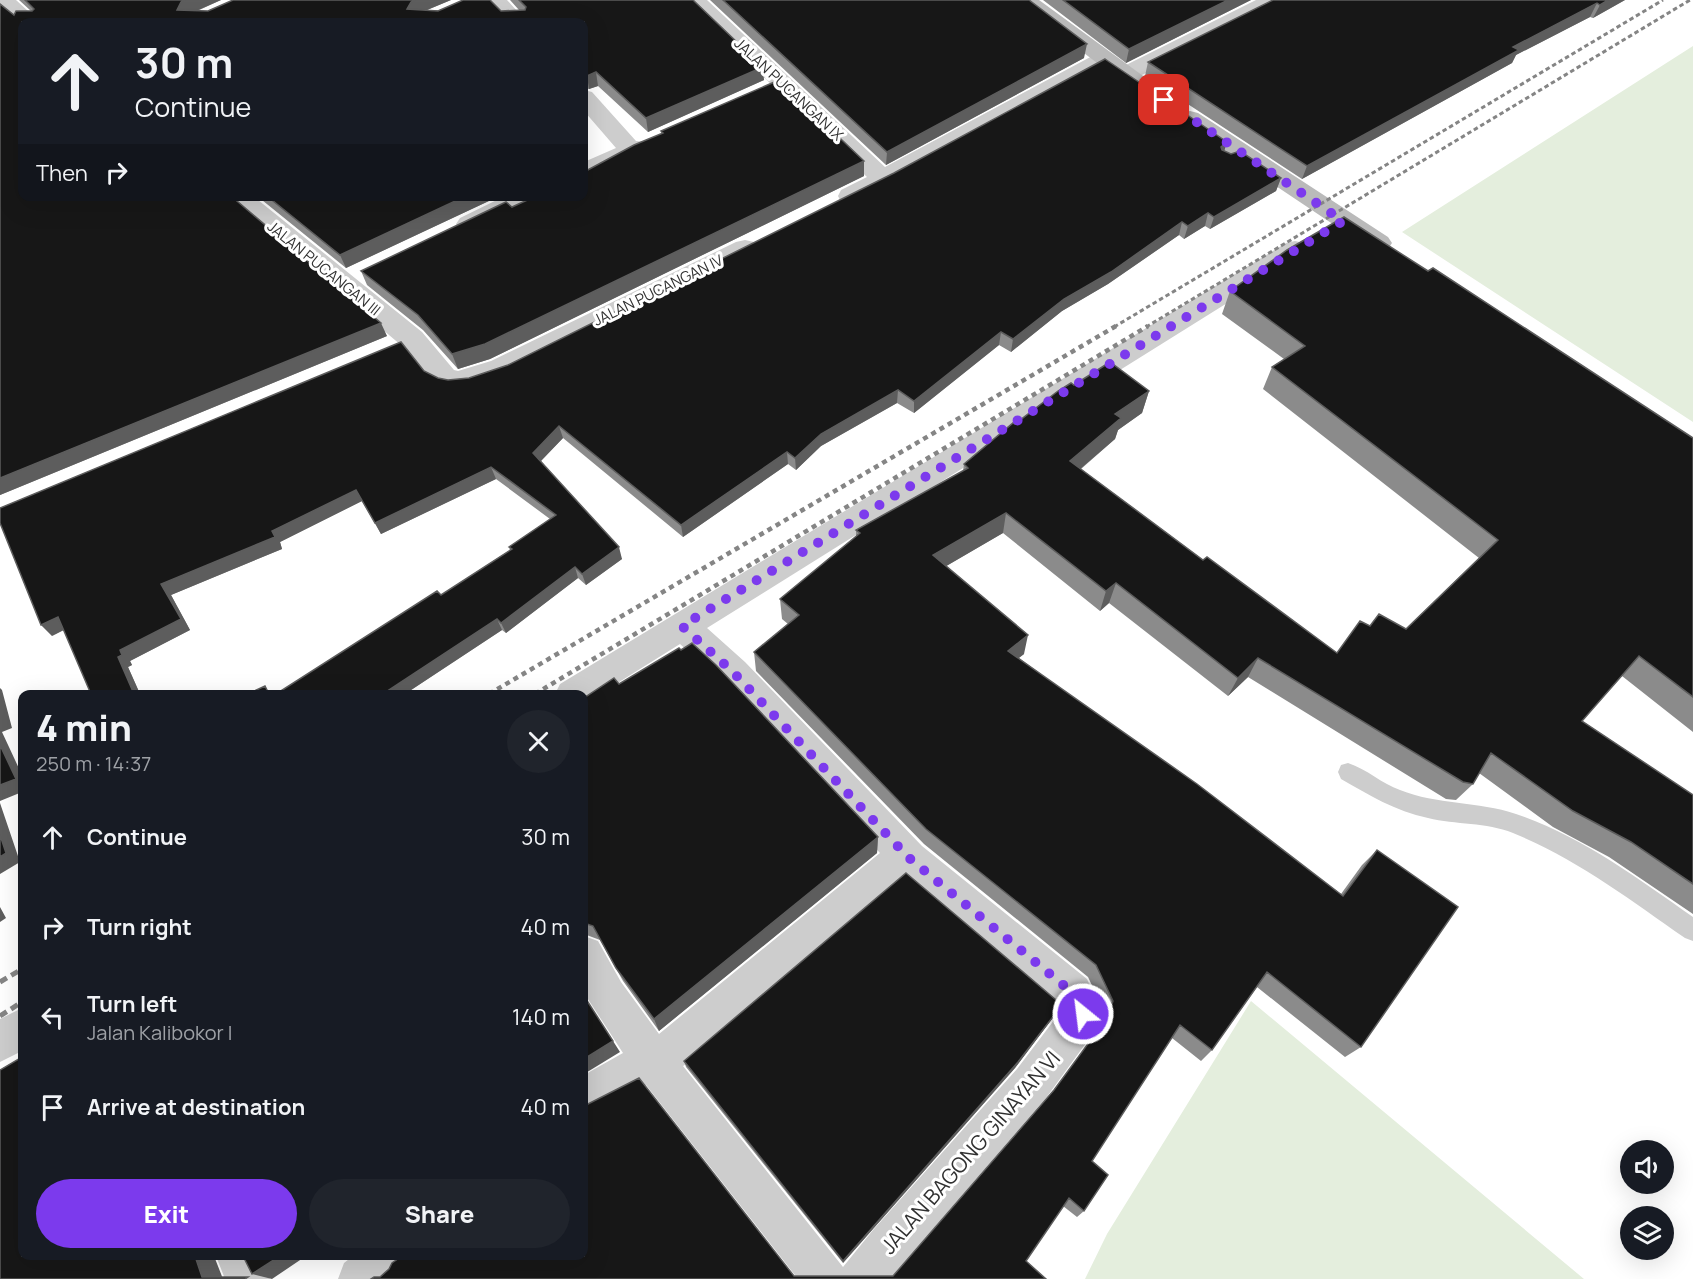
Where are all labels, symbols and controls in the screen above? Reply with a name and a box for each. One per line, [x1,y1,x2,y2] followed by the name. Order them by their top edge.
[135,33,233,91] text: 30 m
[730,33,848,145] street label: JALAN PUCANGAN IX
[36,42,114,120] icon: ahead
[1138,74,1189,125] pin
[1147,83,1180,116] icon: arrive
[135,88,251,125] text: Continue
[100,156,133,189] icon: right
[36,158,88,188] text: Then
[263,216,385,320] street label: JALAN PUCANGAN III
[590,249,726,331] street label: JALAN PUCANGAN IV
[36,703,132,752] text: 4 min
[507,710,570,773] button: close
[36,750,151,777] text: 250 m · 14:37
[36,821,69,854] icon: ahead
[87,822,187,852] text: Continue
[521,822,570,852] text: 30 m
[36,911,69,944] icon: right
[87,912,192,942] text: Turn right
[521,912,570,942] text: 40 m
[1051,982,1115,1046] position arrow
[87,989,177,1019] text: Turn left
[36,1001,69,1034] icon: left
[512,1002,570,1032] text: 140 m
[87,1019,232,1046] text: Jalan Kalibokor I
[874,1045,1066,1259] street label: JALAN BAGONG GINAYAN VI
[36,1091,69,1124] icon: arrive
[87,1092,305,1122] text: Arrive at destination
[521,1092,570,1122] text: 40 m
[1620,1140,1674,1260] map controls
[1620,1140,1674,1194] button: sound
[36,1179,297,1248] button: Exit
[309,1179,570,1248] button: Share
[1620,1206,1674,1260] button: layers

